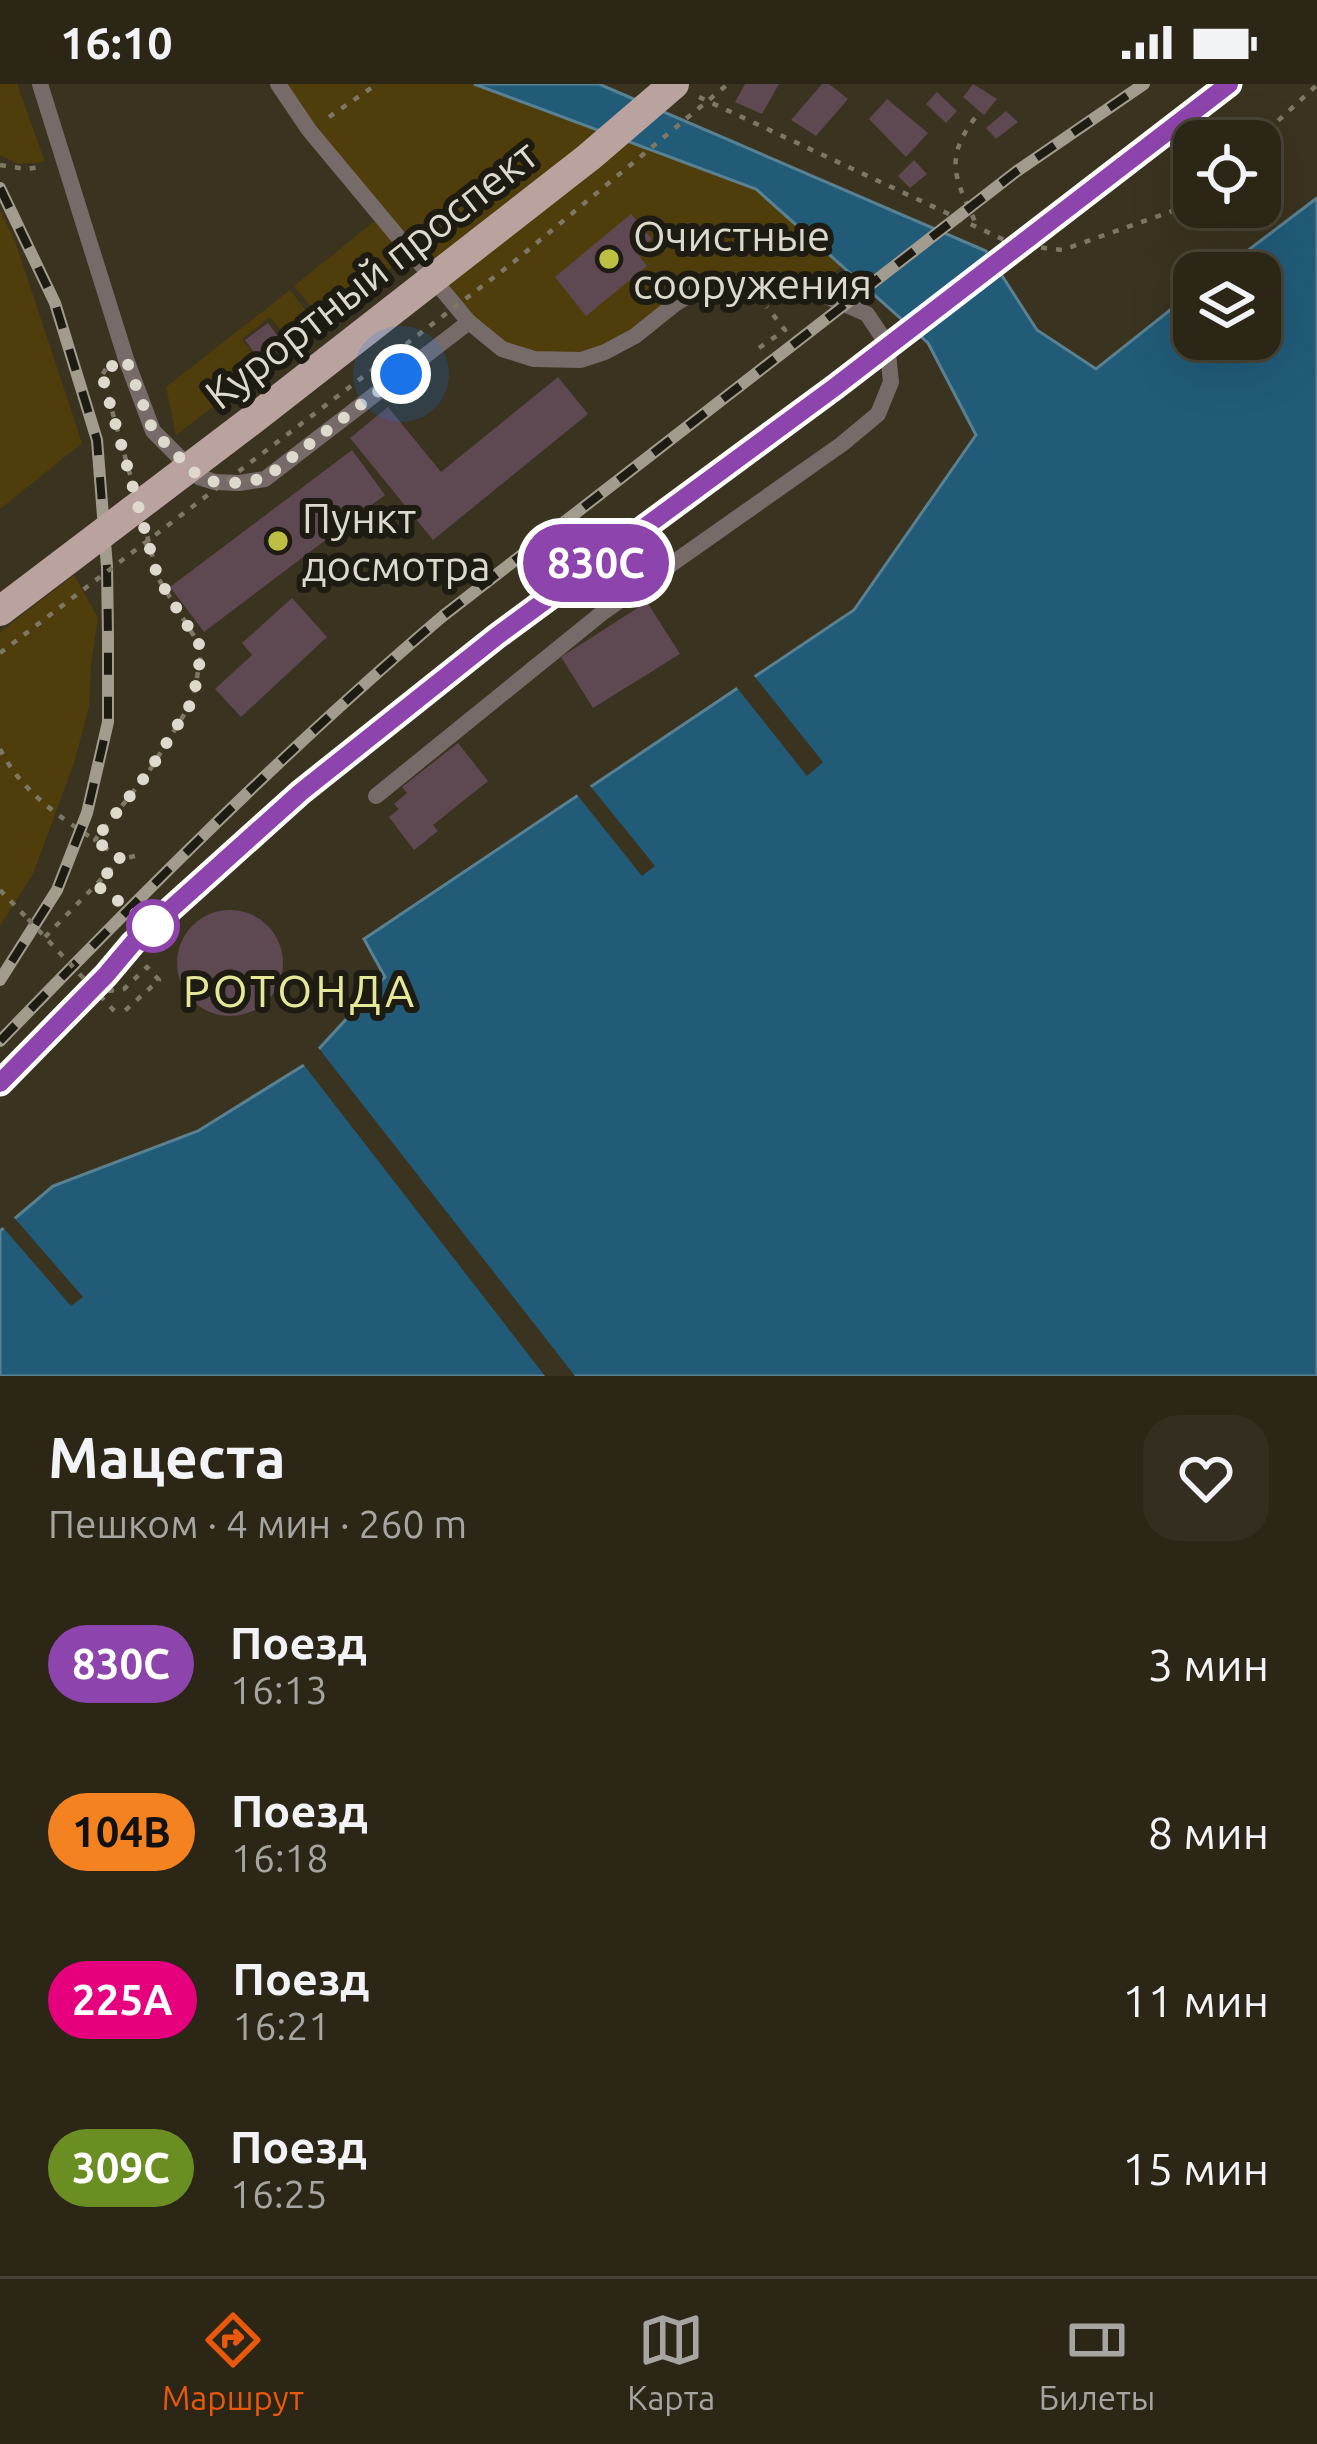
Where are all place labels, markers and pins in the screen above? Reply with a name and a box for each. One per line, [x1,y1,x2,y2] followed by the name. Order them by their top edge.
[633,212,872,307] place label: Очистные сооружения
[596,246,622,272] marker: Очистные сооружения
[302,494,491,589] place label: Пункт досмотра
[265,528,291,554] marker: Пункт досмотра
[128,901,178,951] unlabelled marker

